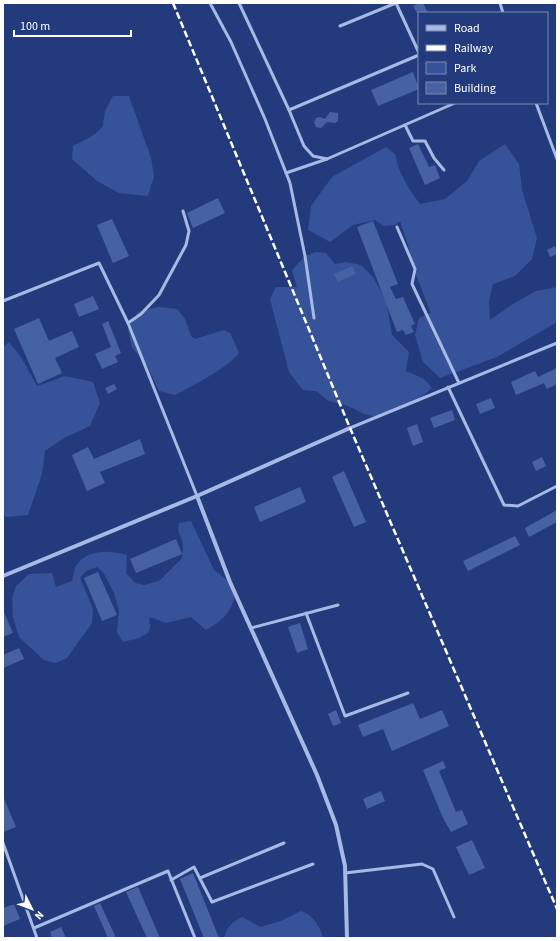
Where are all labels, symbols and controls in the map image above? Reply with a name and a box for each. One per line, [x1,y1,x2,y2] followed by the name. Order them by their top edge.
[14,12,131,38] scale bar
[418,12,548,104] legend
[20,18,50,35] text: 100 m
[454,20,480,37] text: Road
[454,40,493,57] text: Railway
[454,60,476,77] text: Park
[454,80,496,97] text: Building
[12,889,52,929] north arrow
[31,908,47,923] text: N

